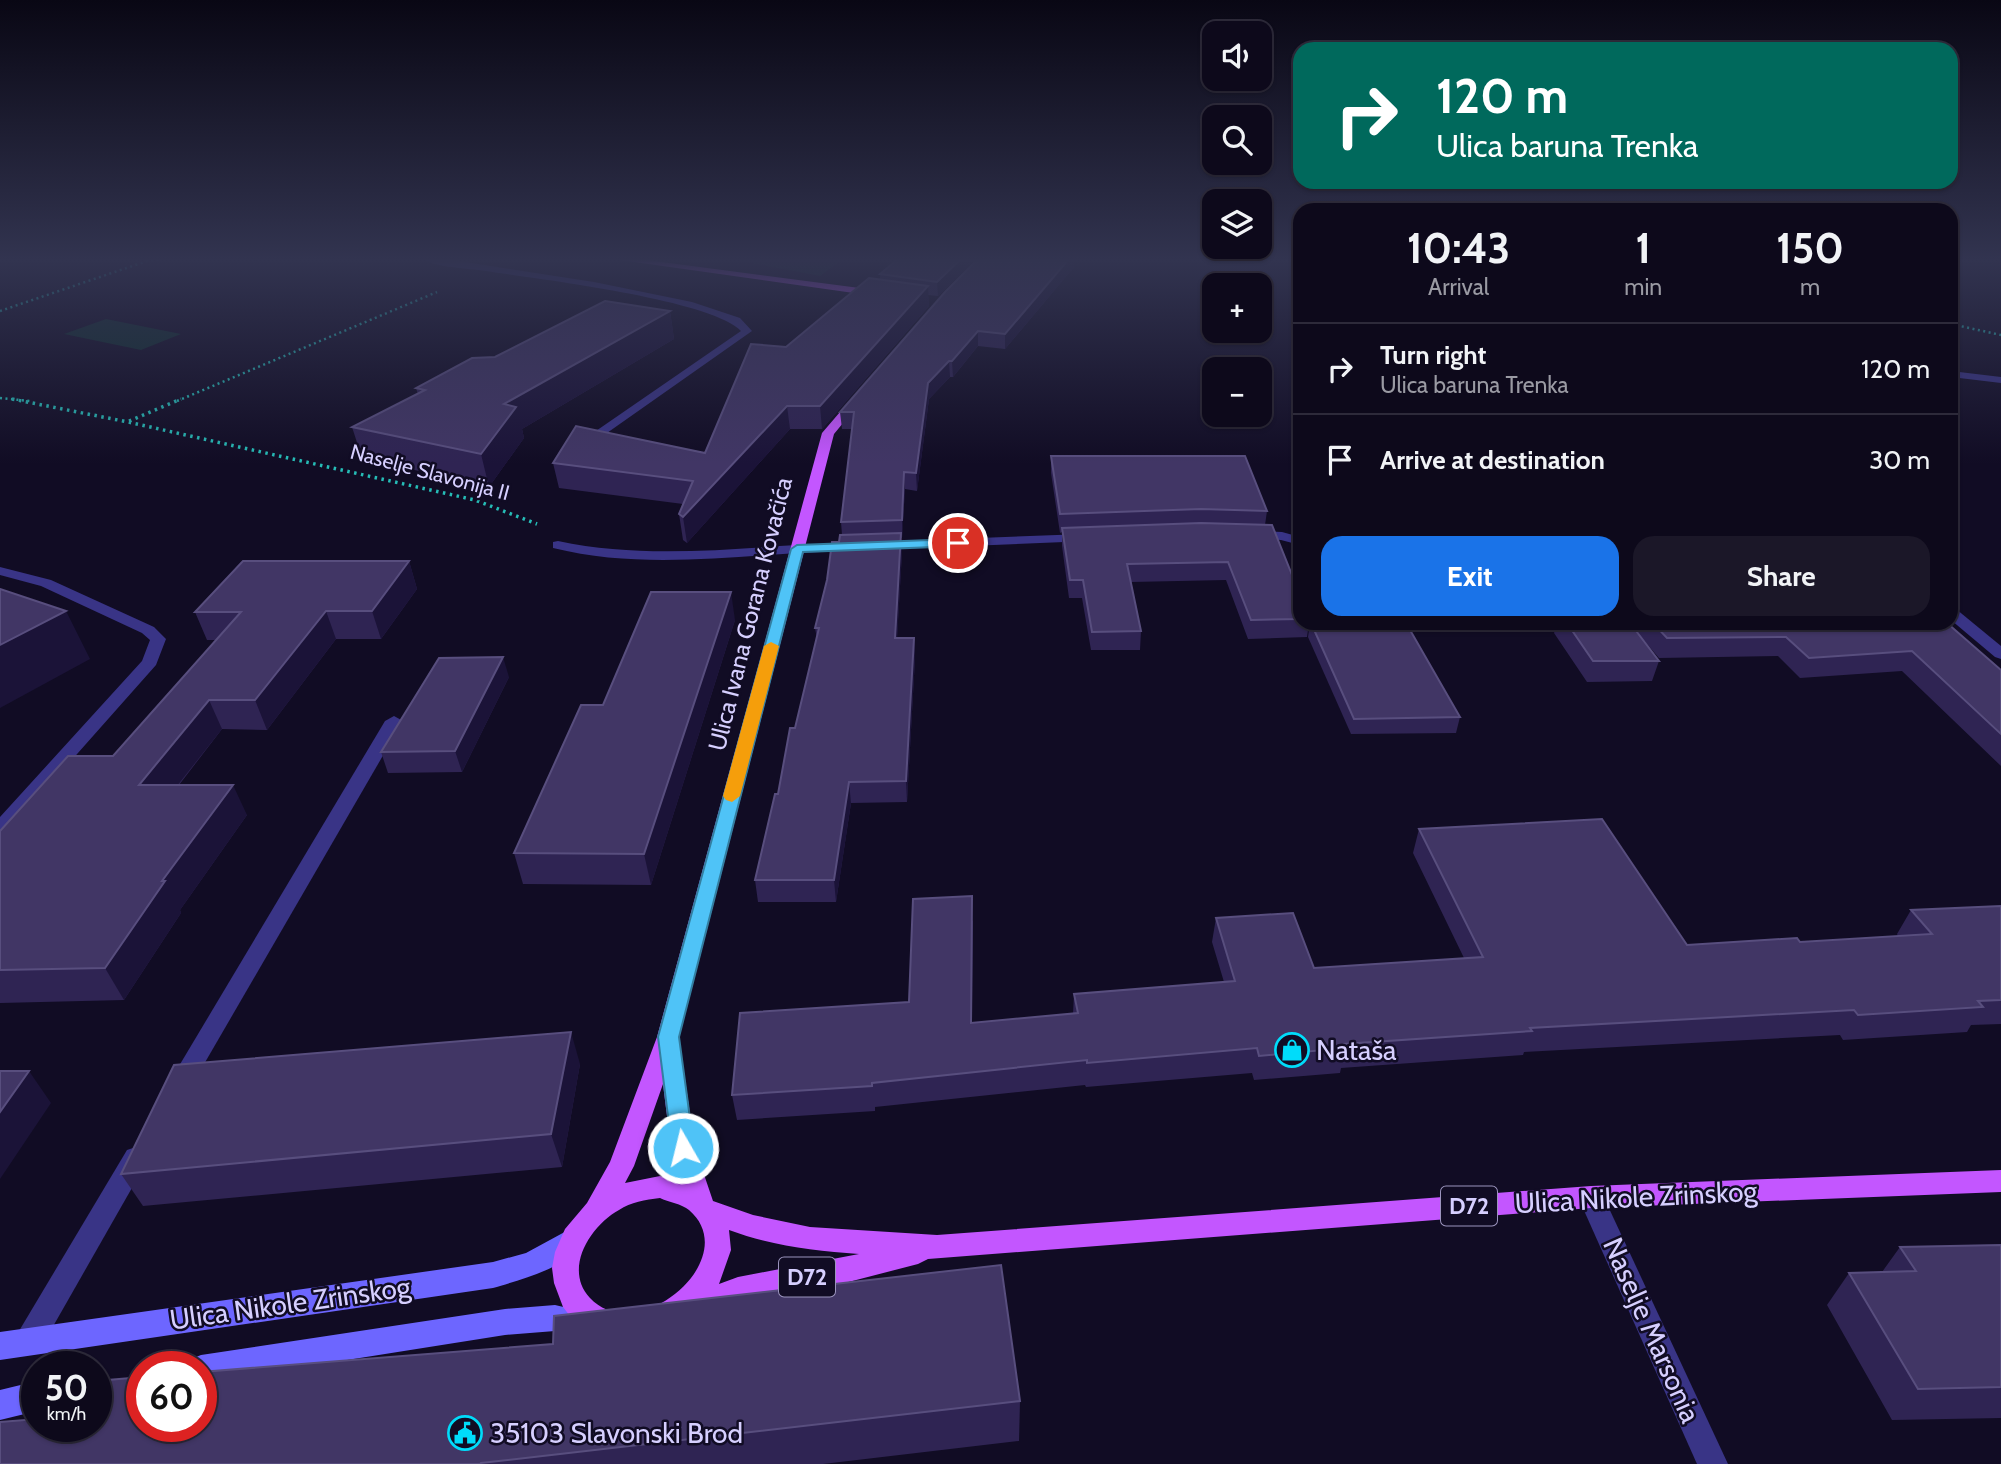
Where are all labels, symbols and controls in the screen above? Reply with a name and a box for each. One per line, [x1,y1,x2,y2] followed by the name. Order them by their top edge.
[1202,21,1272,427] map controls
[1202,21,1272,91] button: sound
[1436,66,1568,125] text: 120 m
[1321,70,1412,161] icon: right
[1202,105,1272,175] button: search
[1436,126,1698,165] text: Ulica baruna Trenka
[1202,189,1272,259] button: layers
[1407,222,1510,274] text: 10:43
[1635,222,1651,274] text: 1
[1776,222,1844,274] text: 150
[1202,273,1272,343] button: +
[1428,273,1489,301] text: Arrival
[1624,273,1662,301] text: min
[1800,273,1820,301] text: m
[1380,339,1486,371] text: Turn right
[1321,350,1359,388] icon: right
[1861,353,1930,385] text: 120 m
[1202,357,1272,427] button: −
[1380,371,1569,399] text: Ulica baruna Trenka
[347,439,512,506] street label: Naselje Slavonija II
[1321,441,1359,479] icon: arrive
[1380,444,1605,476] text: Arrive at destination
[1869,444,1930,476] text: 30 m
[702,474,798,754] street label: Ulica Ivana Gorana Kovačića
[928,513,988,573] pin
[939,524,977,562] icon: arrive
[1321,536,1619,616] button: Exit
[1633,536,1930,616] button: Share
[1273,1031,1311,1069] shop icon: Nataša
[1316,1033,1397,1067] place label: Nataša
[646,1111,720,1185] position arrow
[1514,1174,1759,1220] street label: Ulica Nikole Zrinskog
[1441,1186,1497,1226] road number: D72
[1596,1232,1708,1428] street label: Naselje Marsonia
[779,1258,835,1296] road number: D72
[167,1269,414,1337] street label: Ulica Nikole Zrinskog
[126,1351,217,1442] speed limit sign: 60
[45,1366,88,1409] text: 50
[47,1403,86,1425] text: km/h
[446,1414,484,1452] public building icon: 35103 Slavonski Brod
[490,1416,743,1450] place label: 35103 Slavonski Brod

